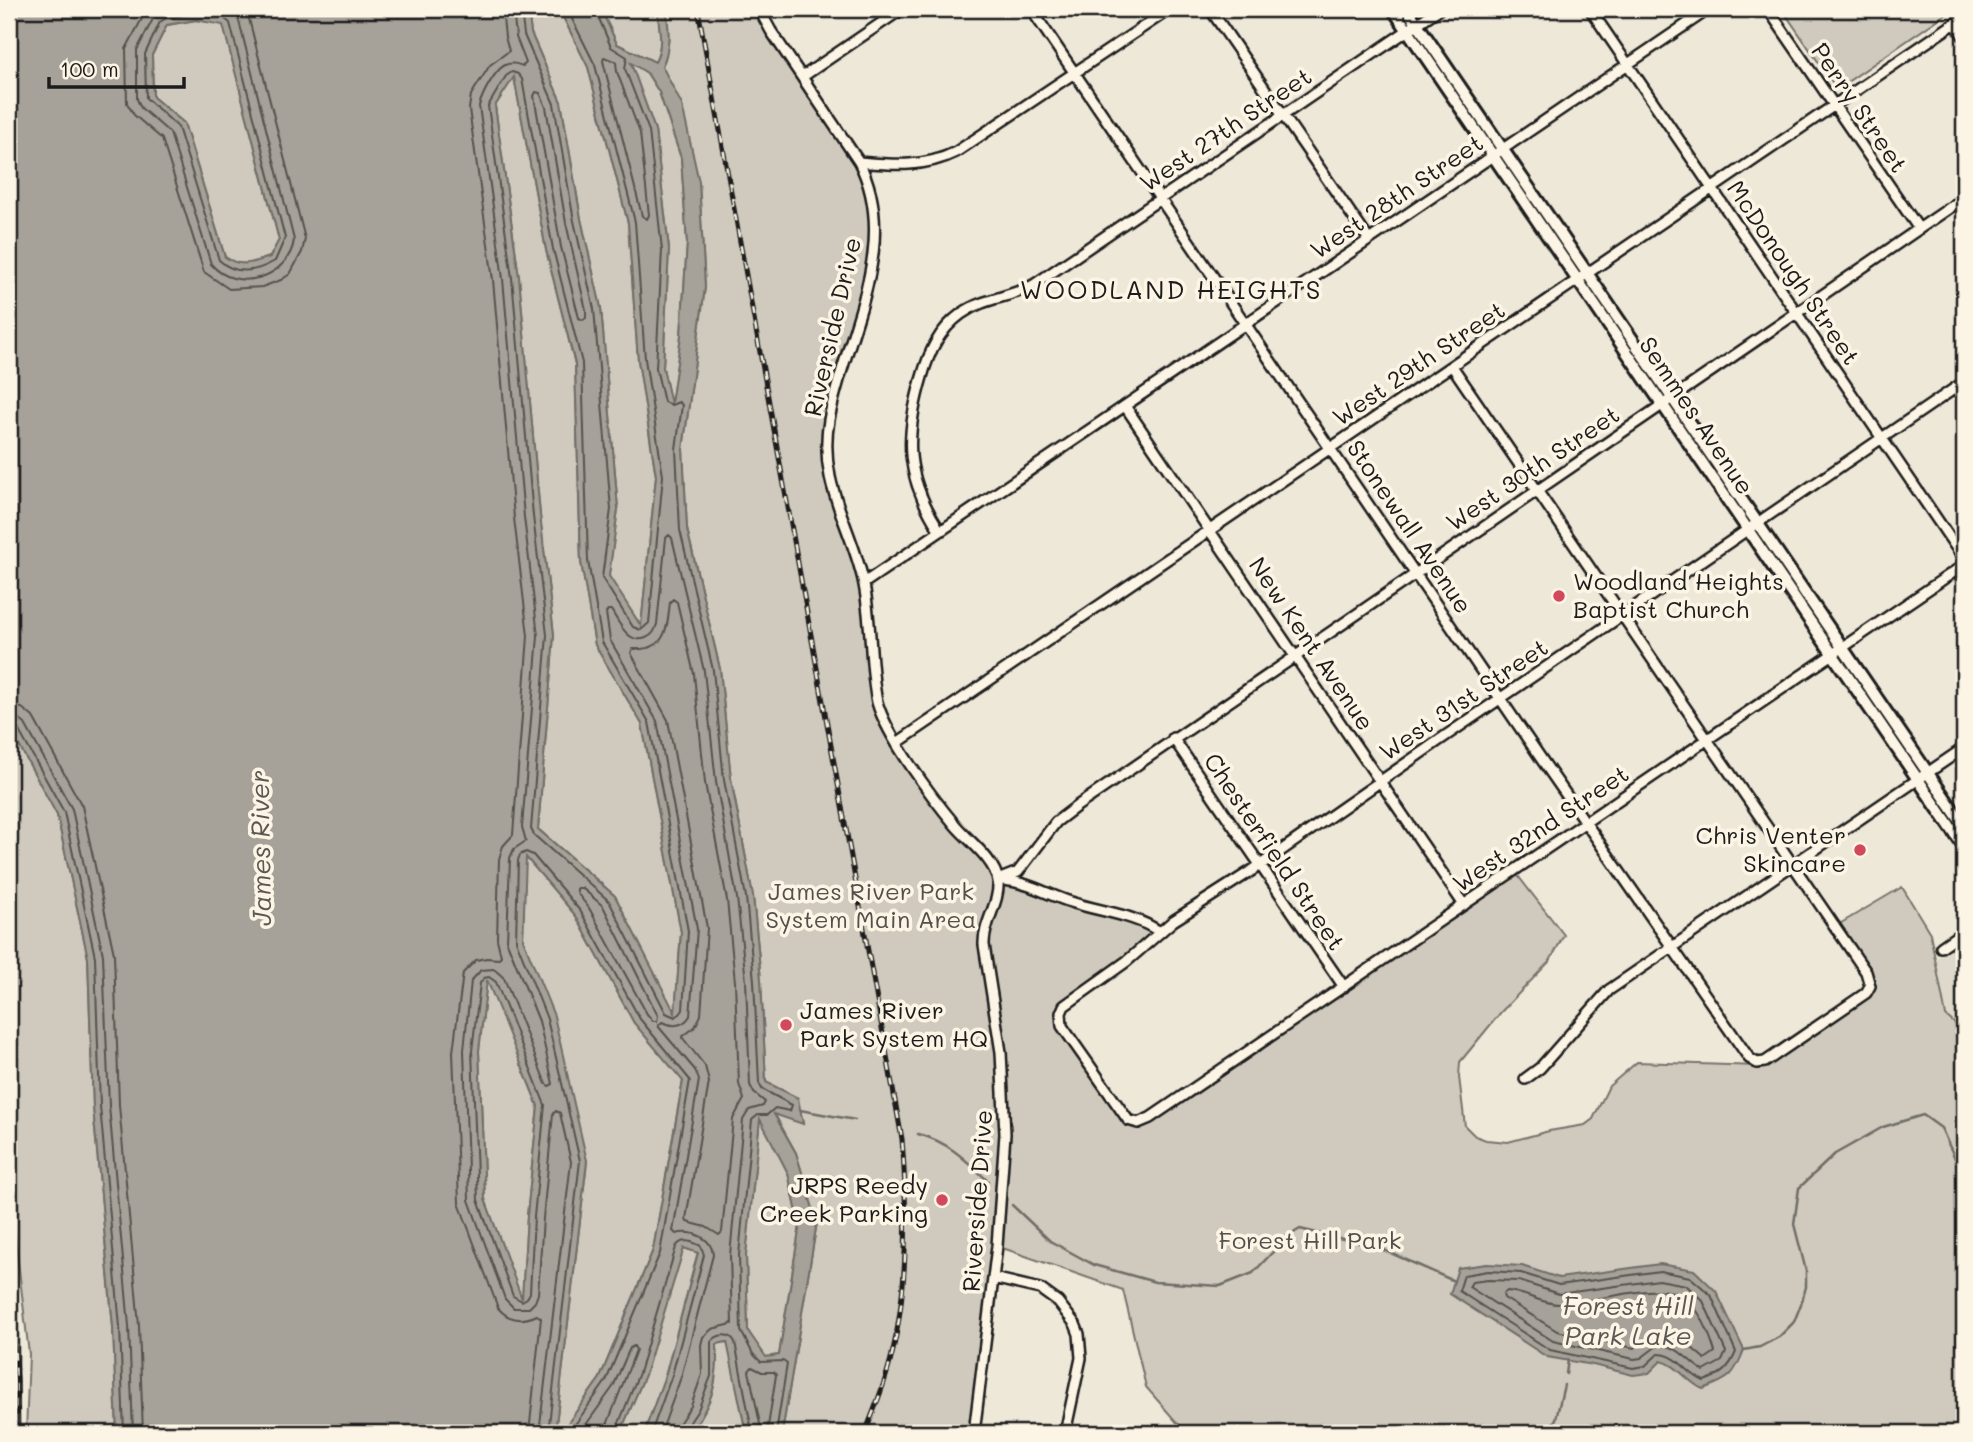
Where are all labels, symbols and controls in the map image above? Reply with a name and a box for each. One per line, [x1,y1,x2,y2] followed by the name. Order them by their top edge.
[1805,36,1915,178] street label: Perry Street
[49,46,184,90] scale bar
[60,55,119,82] text: 100 m
[1133,60,1317,198] street label: West 27th Street
[1304,126,1489,265] street label: West 28th Street
[1721,174,1868,370] street label: McDonough Street
[796,234,867,419] street label: Riverside Drive
[1020,272,1322,306] district label: WOODLAND HEIGHTS
[1326,294,1510,432] street label: West 29th Street
[1633,330,1762,500] street label: Semmes Avenue
[1439,398,1625,537] street label: West 30th Street
[1341,433,1480,619] street label: Stonewall Avenue
[1243,550,1382,736] street label: New Kent Avenue
[1573,565,1784,624] place label: Woodland Heights Baptist Church
[1551,588,1567,604] marker: Woodland Heights Baptist Church
[1373,631,1553,767] street label: West 31st Street
[1198,747,1353,956] street label: Chesterfield Street
[1446,757,1634,898] street label: West 32nd Street
[242,770,278,926] water label: James River
[1696,819,1846,878] place label: Chris Venter Skincare
[1852,842,1868,858] marker: Chris Venter Skincare
[766,875,976,934] park label: James River Park System Main Area
[800,994,988,1053] place label: James River Park System HQ
[778,1017,794,1033] marker: James River Park System HQ
[955,1109,998,1293] street label: Riverside Drive
[760,1169,928,1228] place label: JRPS Reedy Creek Parking
[934,1192,950,1208] marker: JRPS Reedy Creek Parking
[1218,1224,1402,1255] park label: Forest Hill Park
[1562,1288,1694,1352] water label: Forest Hill Park Lake

